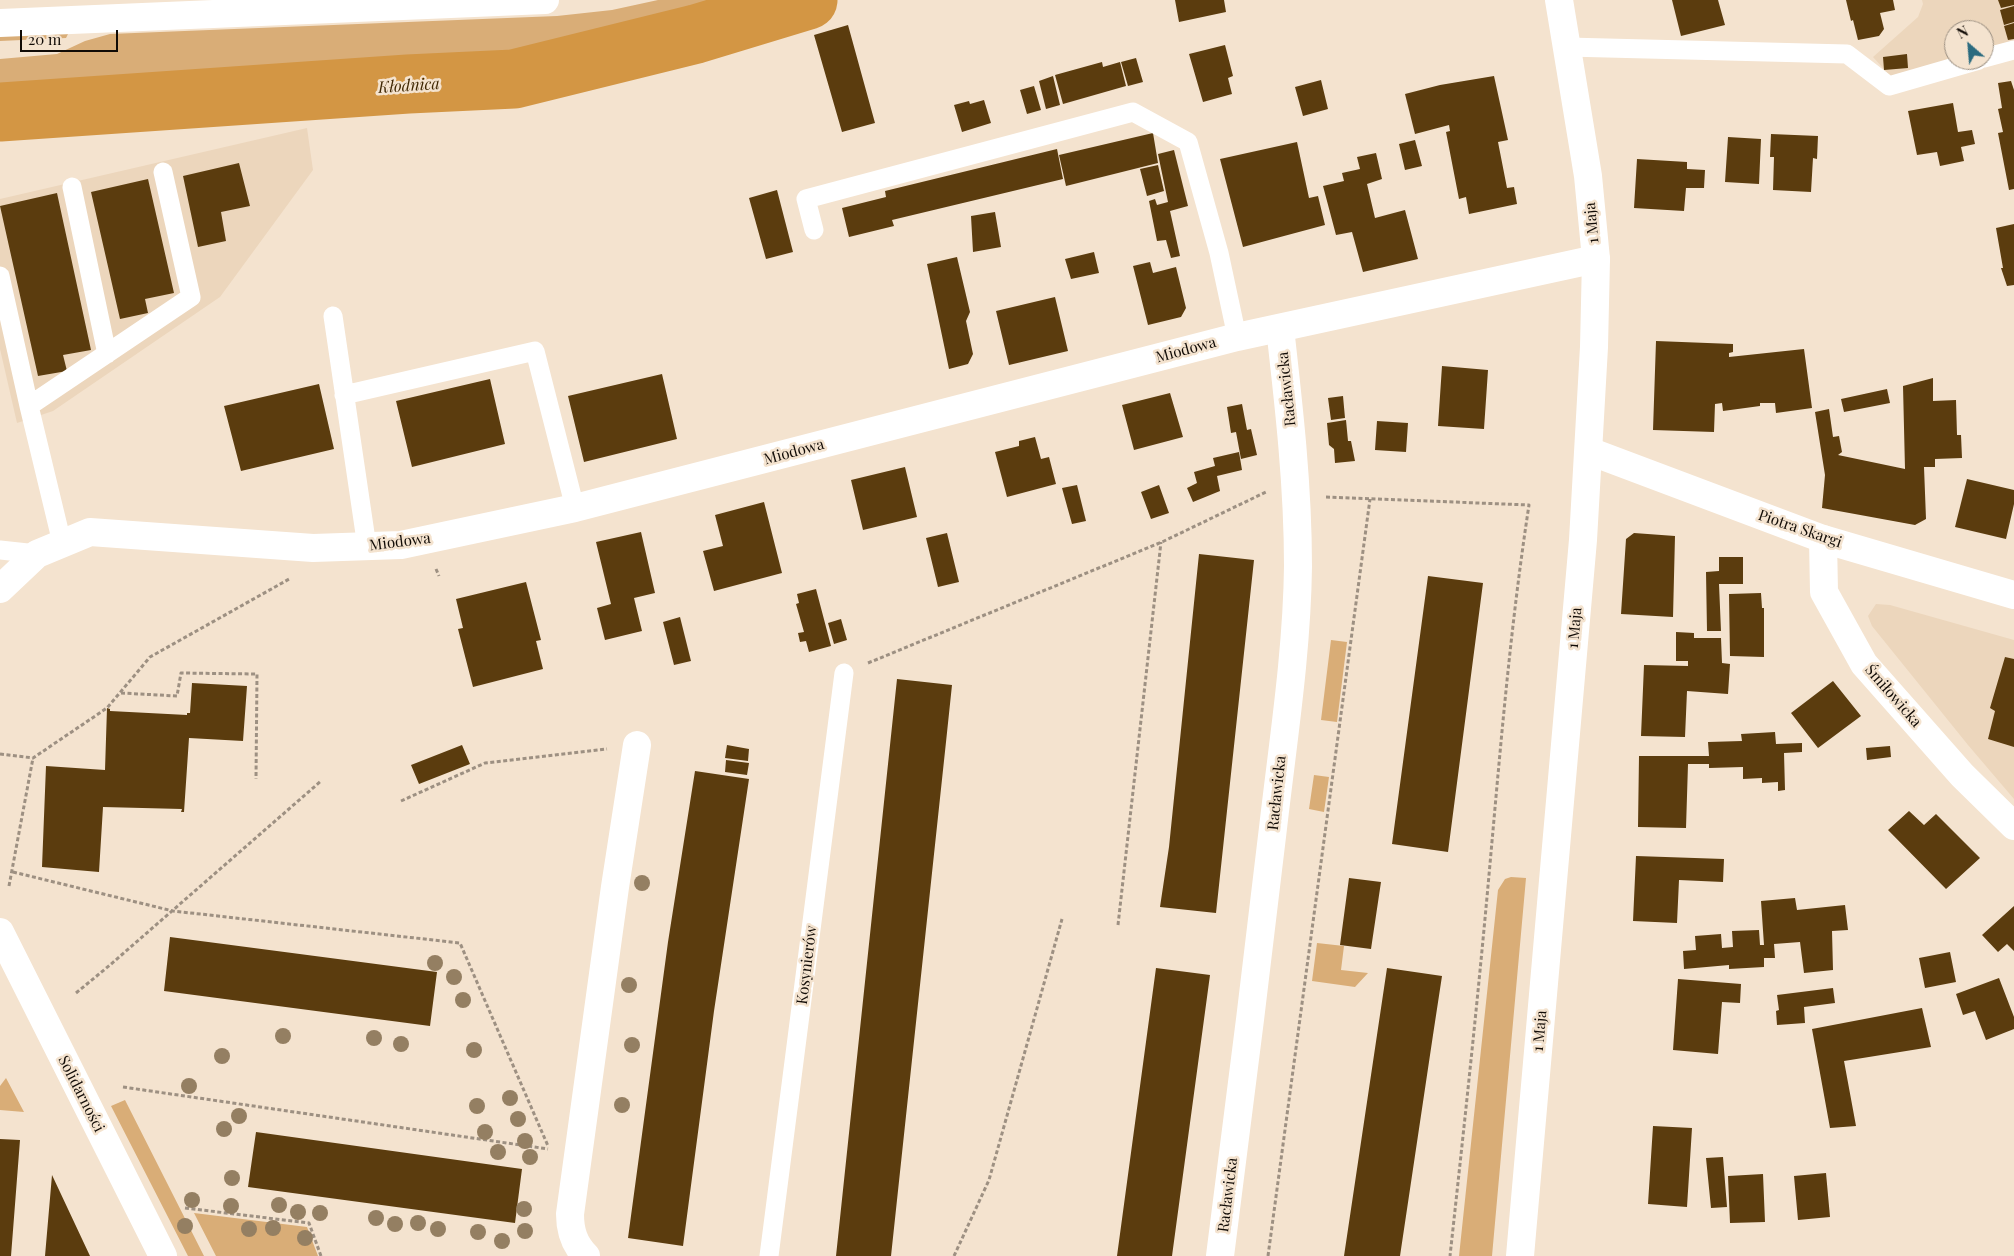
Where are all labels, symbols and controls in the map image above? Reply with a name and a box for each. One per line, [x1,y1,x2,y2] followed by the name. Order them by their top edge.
[22,20,120,52] scale bar
[1944,20,1994,70] north arrow
[1954,21,1971,43] text: N
[28,29,61,49] text: 20 m
[378,74,440,98] water label: Kłodnica
[1581,202,1603,244] street label: 1 Maja
[1154,333,1218,367] street label: Miodowa
[1274,351,1300,427] street label: Racławicka
[762,435,826,469] street label: Miodowa
[1756,506,1844,552] street label: Piotra Skargi
[368,529,432,555] street label: Miodowa
[1564,607,1586,649] street label: 1 Maja
[1861,661,1925,731] street label: Śmiłowicka
[1264,755,1290,831] street label: Racławicka
[793,925,821,1005] street label: Kosynierów
[1529,1010,1551,1052] street label: 1 Maja
[54,1053,108,1135] street label: Solidarności
[1214,1157,1242,1233] street label: Racławicka

